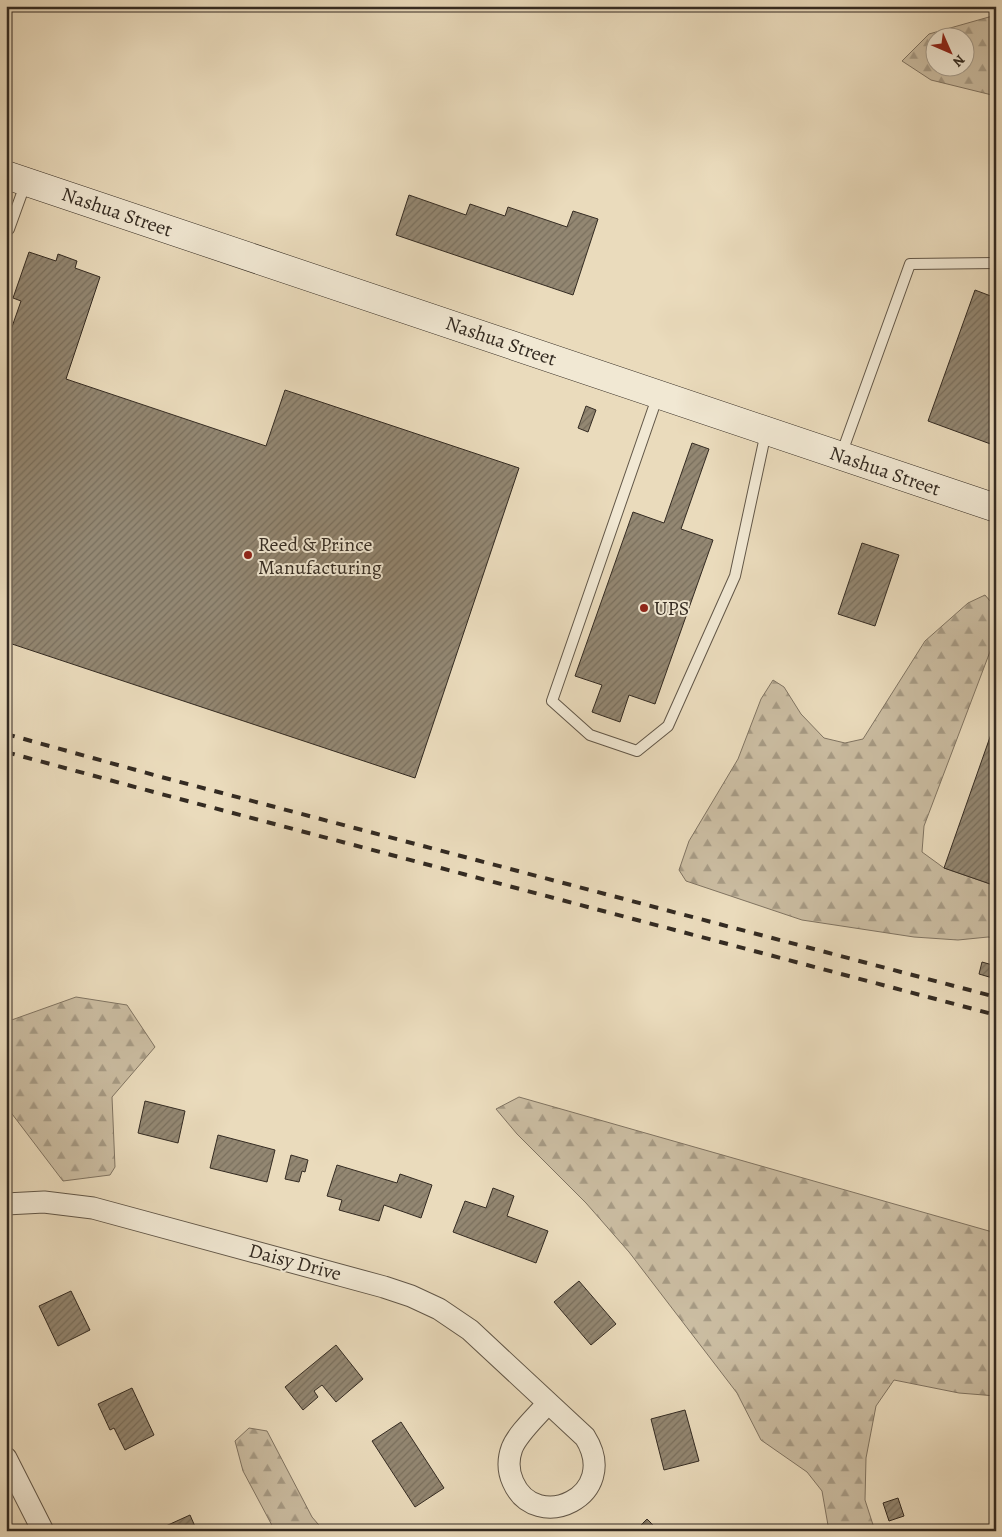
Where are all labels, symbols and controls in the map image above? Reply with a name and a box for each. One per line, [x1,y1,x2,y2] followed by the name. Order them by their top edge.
[924,28,974,78] north arrow
[949,51,969,71] text: N
[58,180,176,244] street label: Nashua Street
[442,309,560,373] street label: Nashua Street
[826,439,944,503] street label: Nashua Street
[258,531,382,581] place label: Reed & Prince Manufacturing
[242,549,254,561] marker: Reed & Prince Manufacturing
[654,595,689,622] place label: UPS
[638,602,650,614] marker: UPS
[246,1237,344,1287] street label: Daisy Drive

